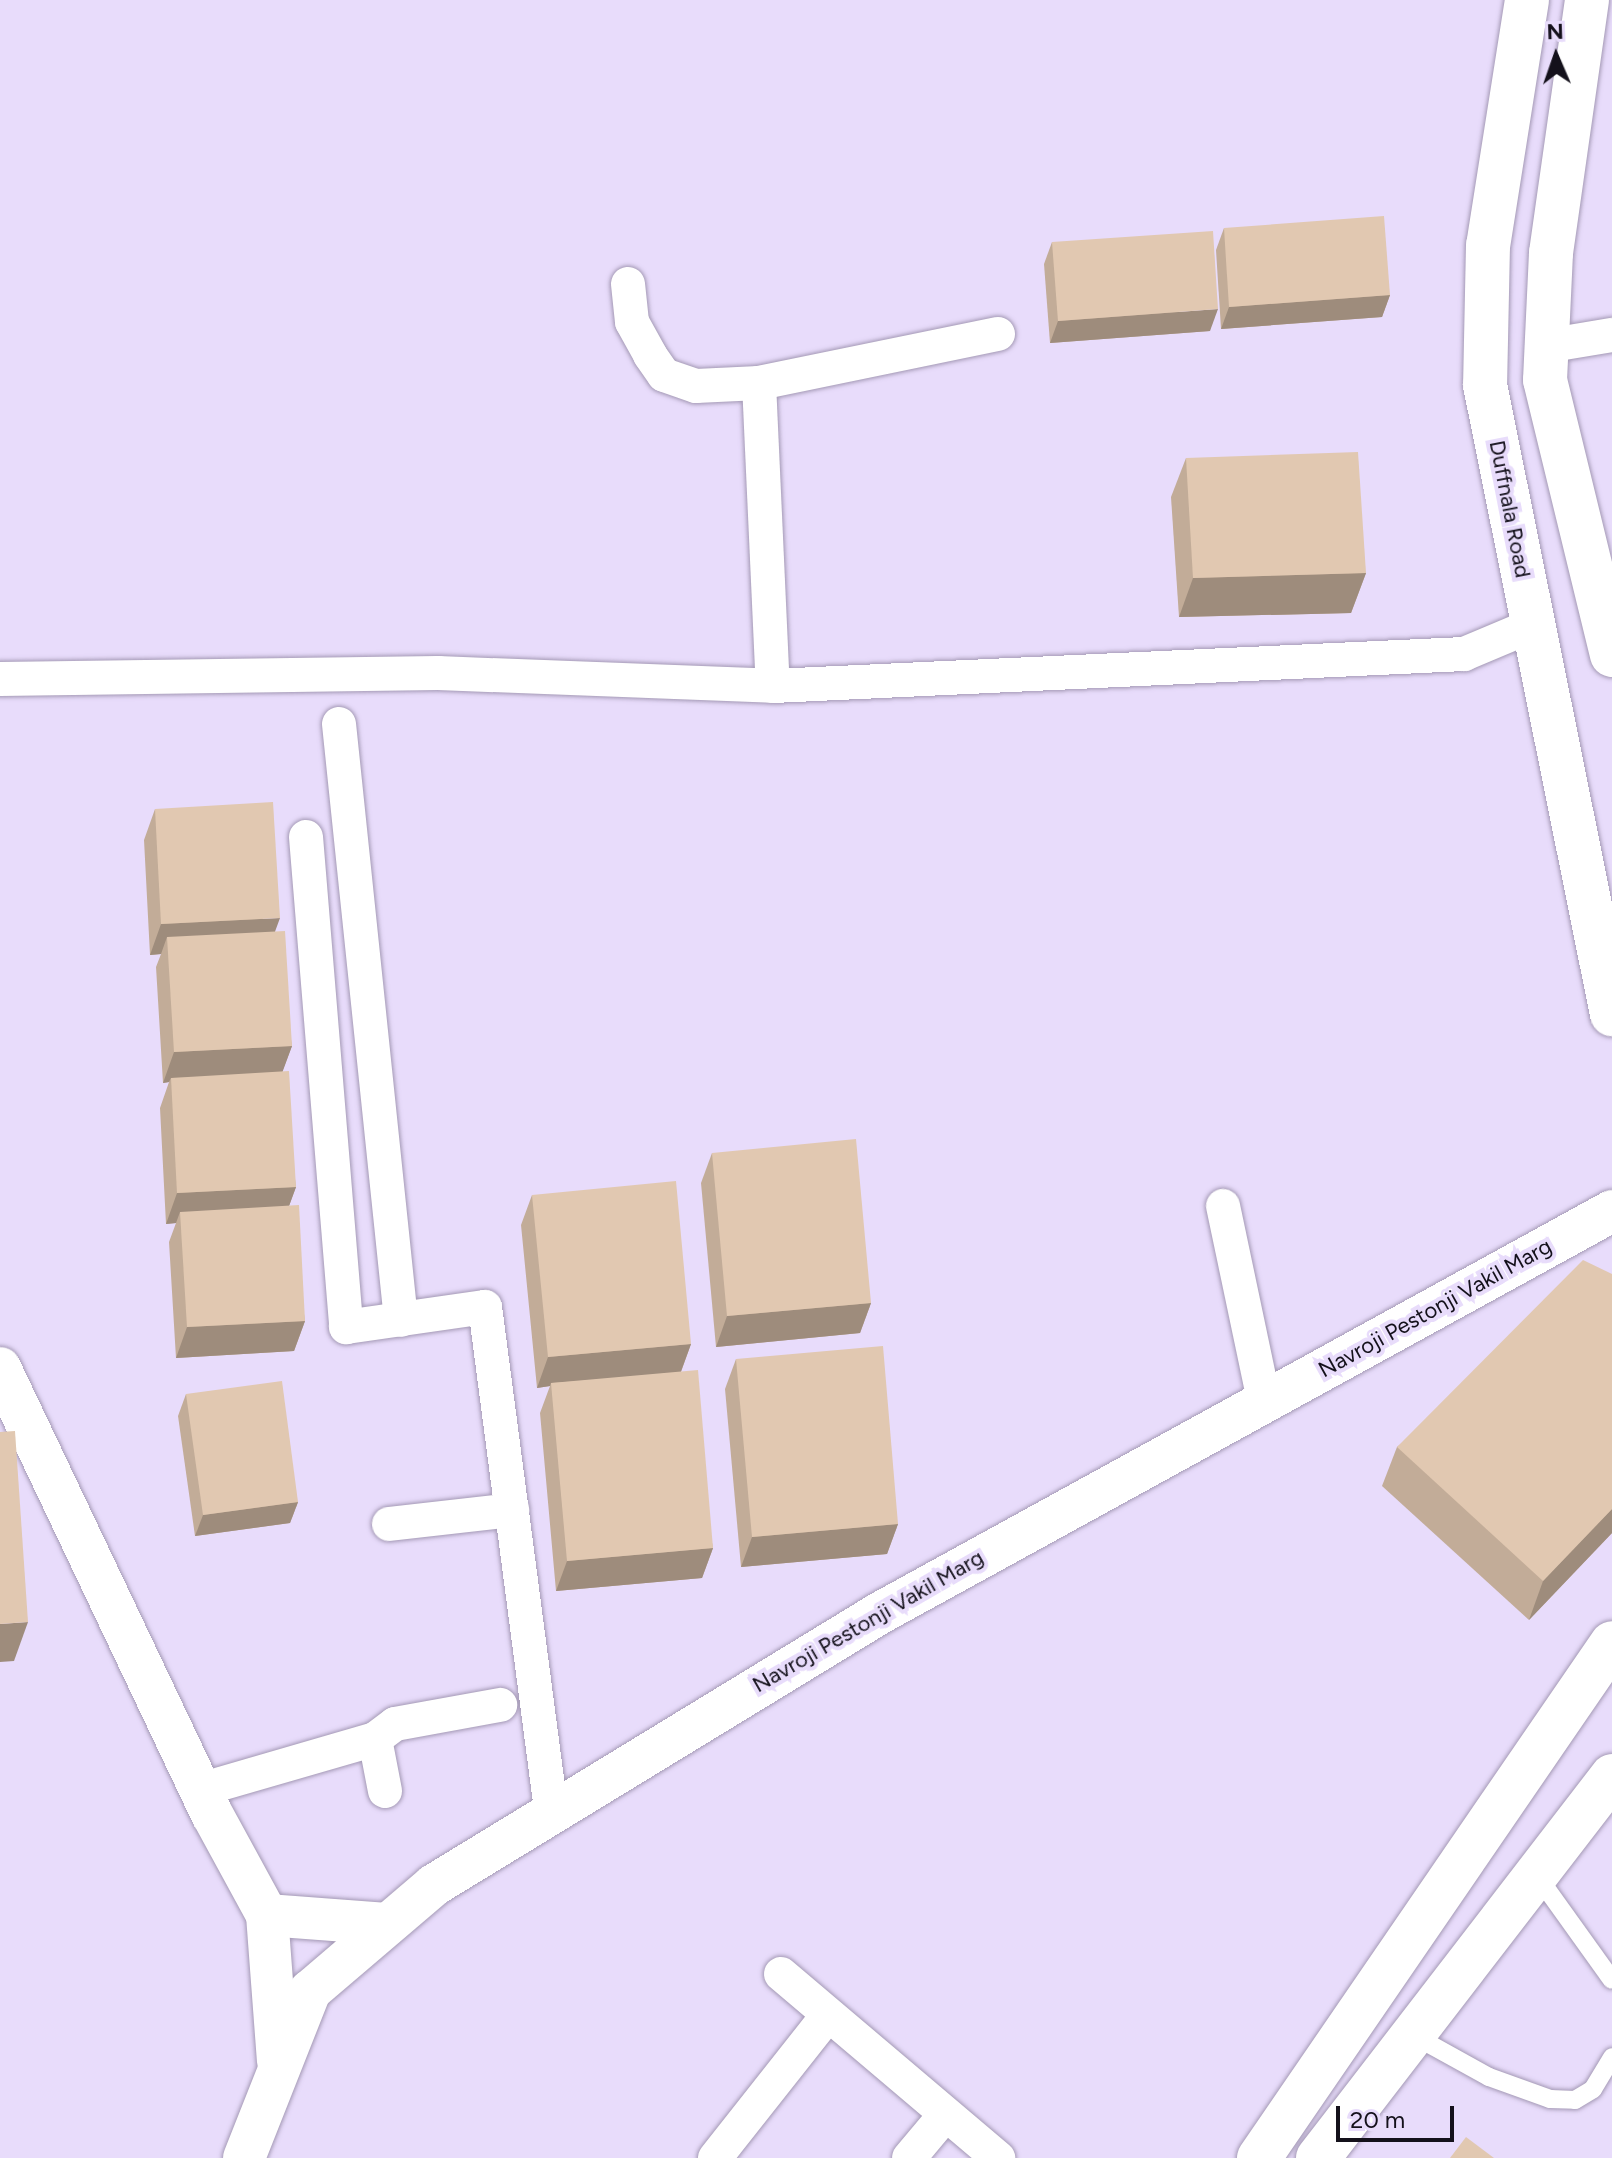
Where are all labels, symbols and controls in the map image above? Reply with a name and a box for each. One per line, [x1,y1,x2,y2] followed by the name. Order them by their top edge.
[1516,16,1596,96] north arrow
[1546,18,1564,45] text: N
[1484,438,1536,580] street label: Duffnala Road
[1314,1233,1556,1383] street label: Navroji Pestonji Vakil Marg
[748,1544,988,1698] street label: Navroji Pestonji Vakil Marg
[1340,2090,1458,2140] scale bar
[1350,2105,1405,2134] text: 20 m

